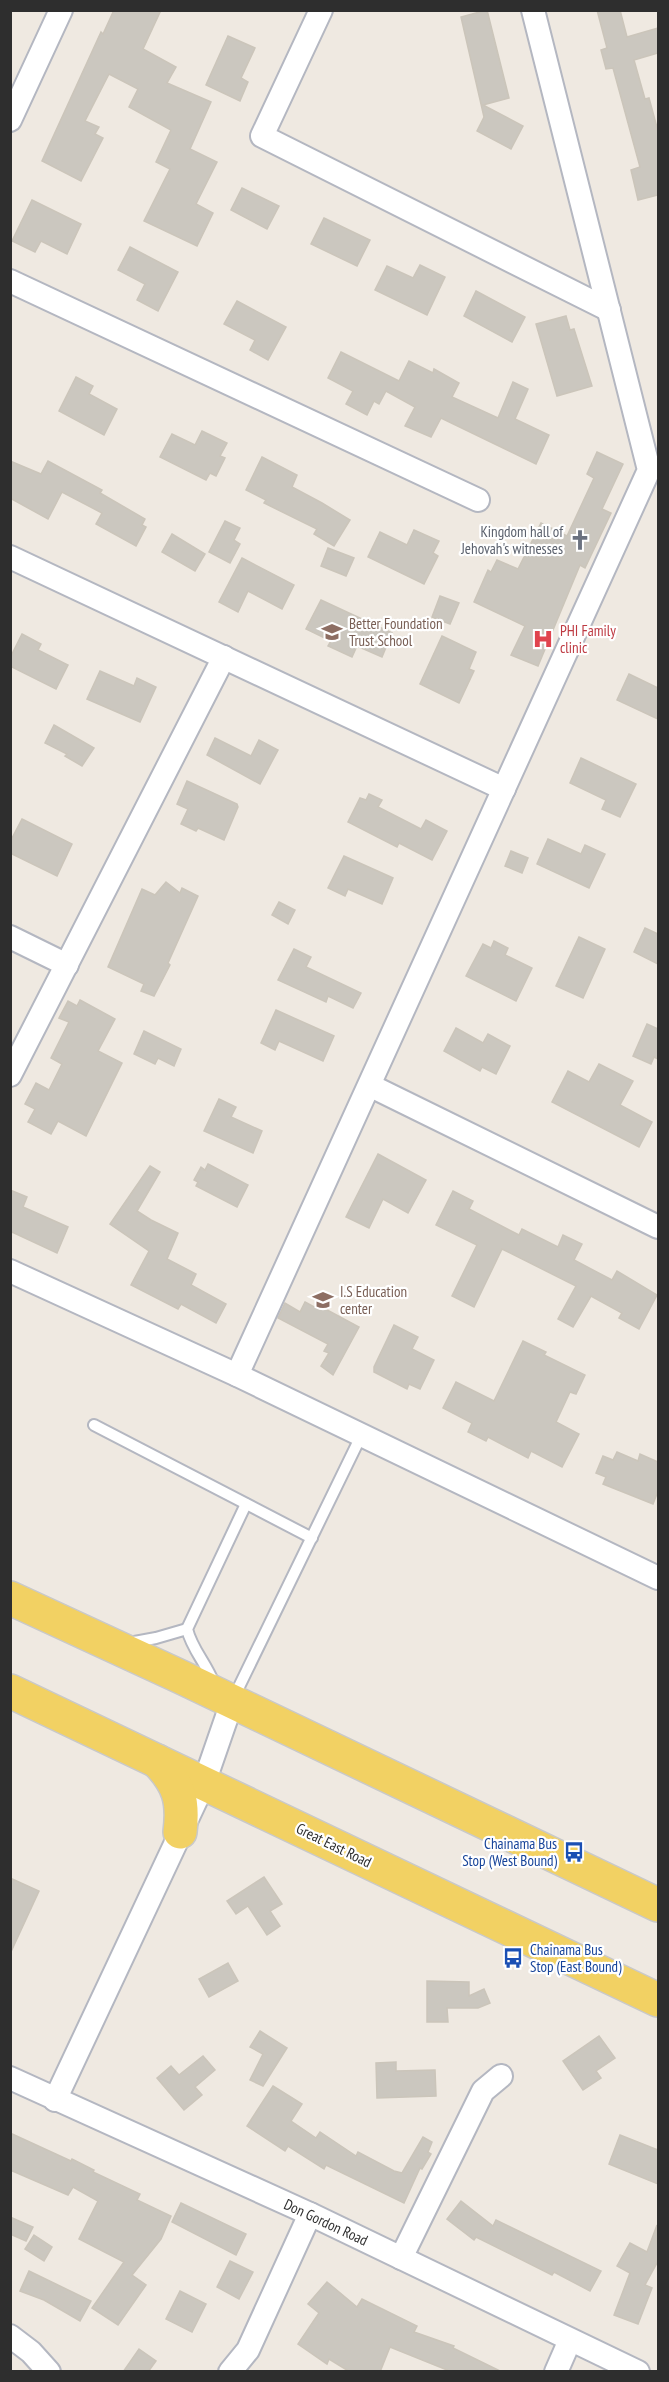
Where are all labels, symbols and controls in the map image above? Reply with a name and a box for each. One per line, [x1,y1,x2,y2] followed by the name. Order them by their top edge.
[460,522,564,558] place label: Kingdom hall of Jehovah's witnesses
[568,528,592,552] church icon: Kingdom hall of Jehovah's witnesses
[349,614,443,650] place label: Better Foundation Trust School
[320,620,344,644] school or university icon: Better Foundation Trust School
[560,621,616,657] place label: PHI Family clinic
[531,627,555,651] hospital icon: PHI Family clinic
[340,1282,407,1318] place label: I.S Education center
[311,1288,335,1312] school or university icon: I.S Education center
[293,1819,375,1871] street label: Great East Road
[462,1834,557,1870] place label: Chainama Bus Stop (West Bound)
[562,1840,586,1864] bus stop icon: Chainama Bus Stop (West Bound)
[530,1940,622,1976] place label: Chainama Bus Stop (East Bound)
[501,1946,525,1970] bus stop icon: Chainama Bus Stop (East Bound)
[281,2194,371,2250] street label: Don Gordon Road

